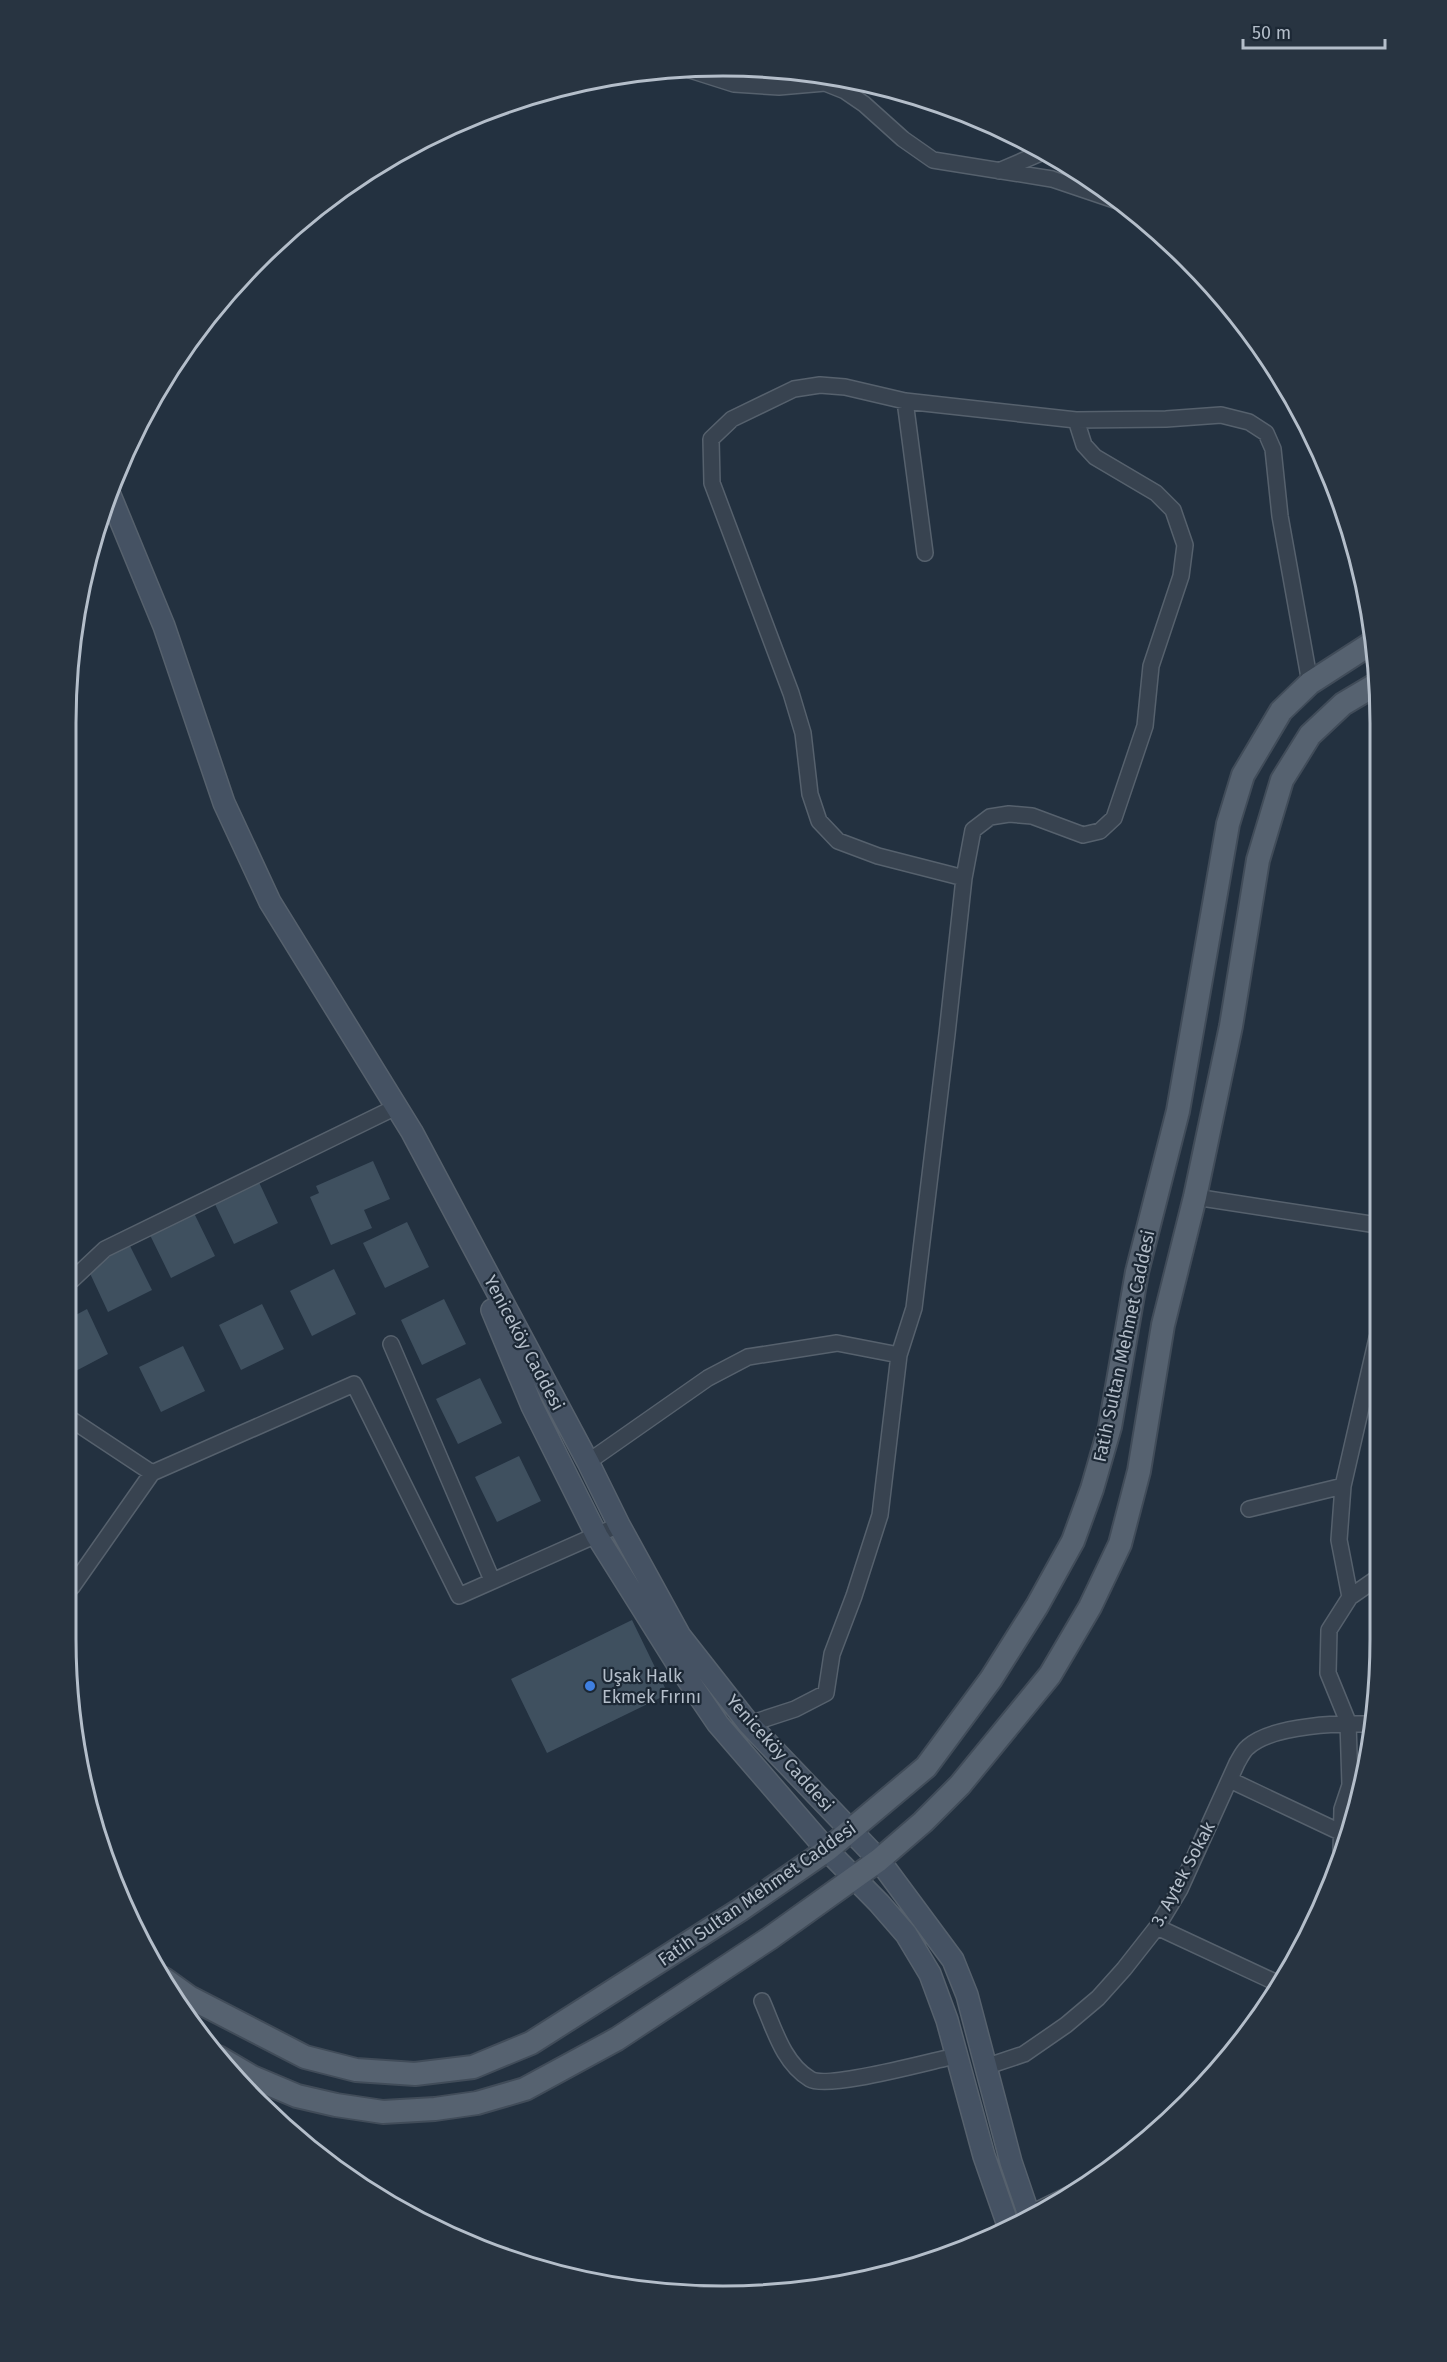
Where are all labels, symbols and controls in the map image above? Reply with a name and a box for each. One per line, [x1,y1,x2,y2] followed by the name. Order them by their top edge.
[1243,12,1386,50] scale bar
[1252,22,1291,44] text: 50 m
[1089,1228,1159,1464] street label: Fatih Sultan Mehmet Caddesi
[479,1272,569,1414] street label: Yeniceköy Caddesi
[602,1665,701,1708] place label: Uşak Halk Ekmek Fırını
[583,1679,597,1693] marker: Uşak Halk Ekmek Fırını
[722,1690,838,1816] street label: Yeniceköy Caddesi
[654,1817,860,1971] street label: Fatih Sultan Mehmet Caddesi
[1146,1817,1220,1930] street label: 3. Aytek Sokak

